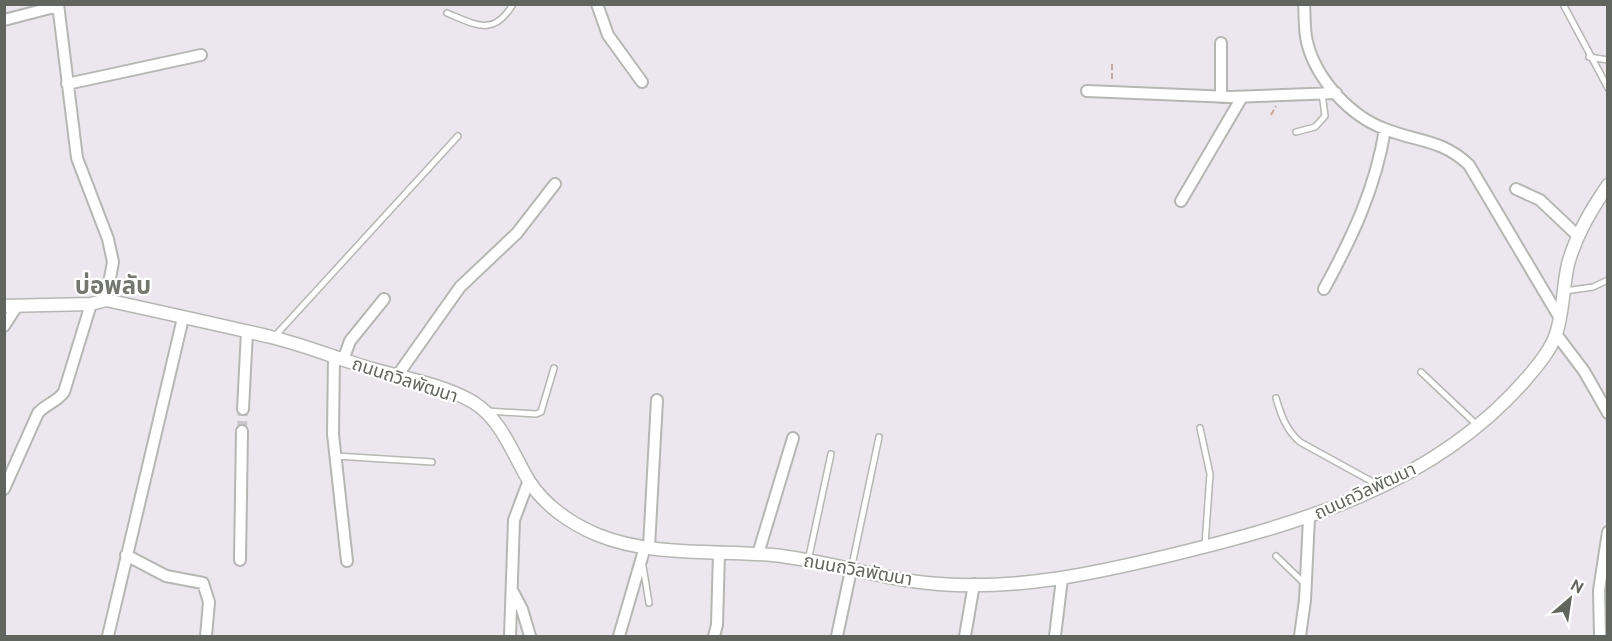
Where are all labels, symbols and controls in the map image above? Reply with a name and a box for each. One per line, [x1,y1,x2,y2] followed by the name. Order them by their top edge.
[75,272,151,299] district label: บ่อพลับ
[350,353,461,406] street label: ถนนถวิลพัฒนา
[1311,458,1419,522] street label: ถนนถวิลพัฒนา
[802,550,914,588] street label: ถนนถวิลพัฒนา
[1540,569,1600,629] north arrow
[1568,575,1587,597] text: N

